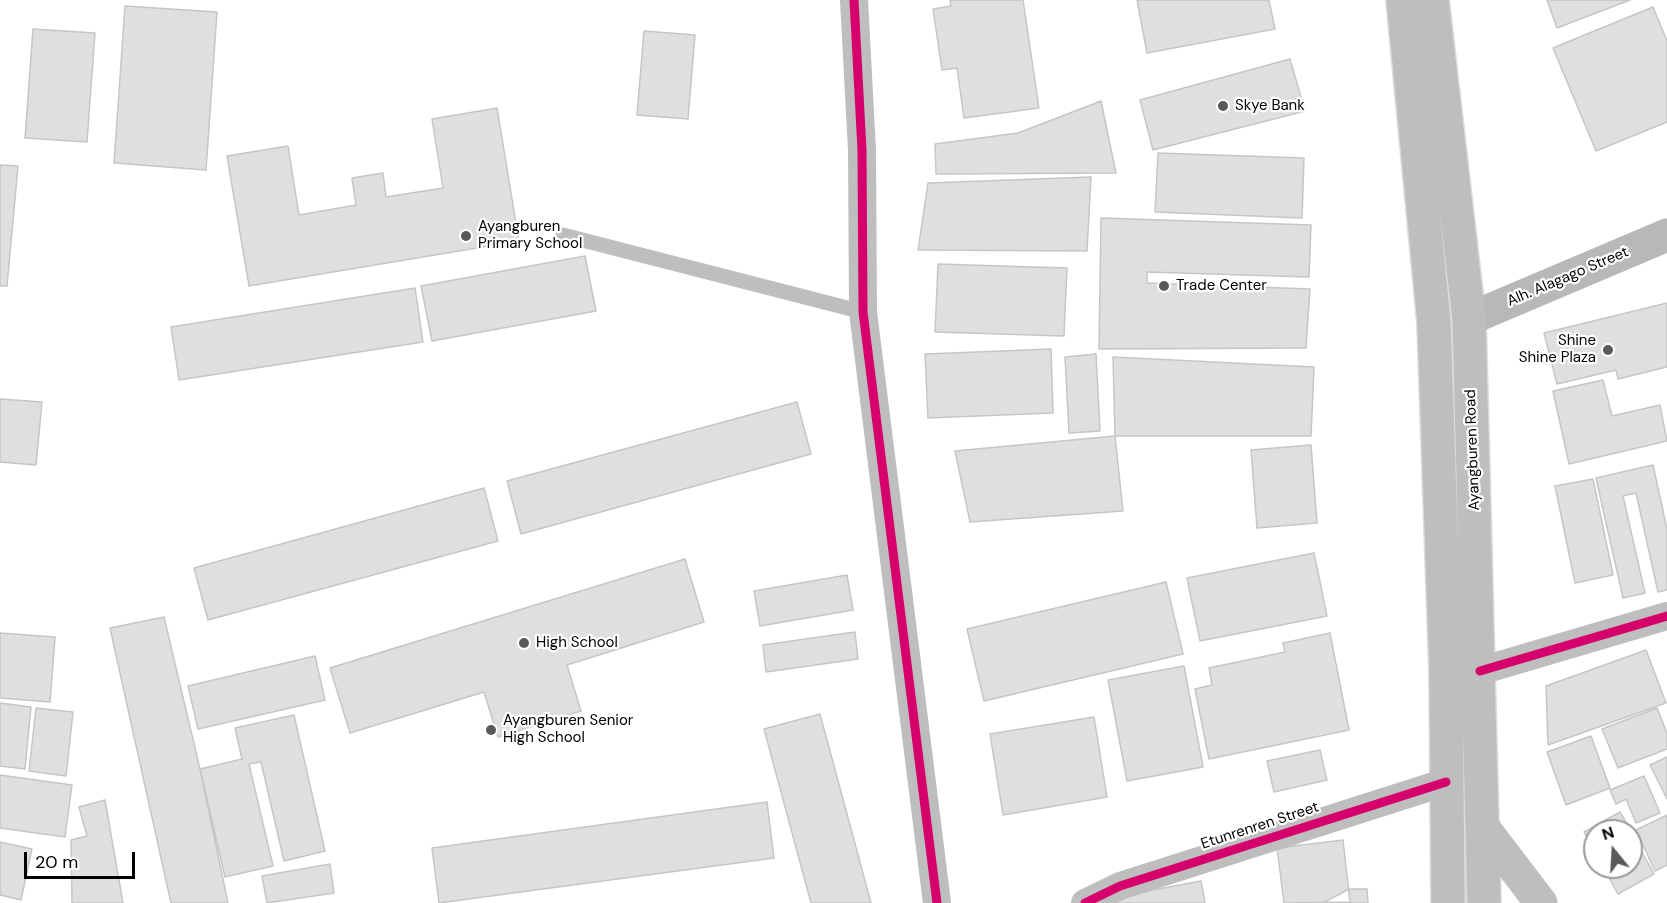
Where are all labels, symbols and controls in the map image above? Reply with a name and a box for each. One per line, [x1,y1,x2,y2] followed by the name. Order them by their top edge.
[1235,97,1305,115] place label: Skye Bank
[1216,99,1230,113] marker: Skye Bank
[478,218,582,253] place label: Ayangburen Primary School
[459,229,473,243] marker: Ayangburen Primary School
[1504,243,1632,311] street label: Alh. Alagago Street
[1176,277,1267,295] place label: Trade Center
[1157,279,1171,293] marker: Trade Center
[1519,332,1596,367] place label: Shine Shine Plaza
[1601,343,1615,357] marker: Shine Shine Plaza
[1462,389,1484,511] street label: Ayangburen Road
[536,634,618,652] place label: High School
[517,636,531,650] marker: High School
[503,712,633,747] place label: Ayangburen Senior High School
[484,723,498,737] marker: Ayangburen Senior High School
[1199,798,1321,854] street label: Etunrenren Street
[1583,819,1643,879] north arrow
[1599,822,1617,845] text: N
[27,840,138,878] scale bar
[35,850,78,874] text: 20 m

